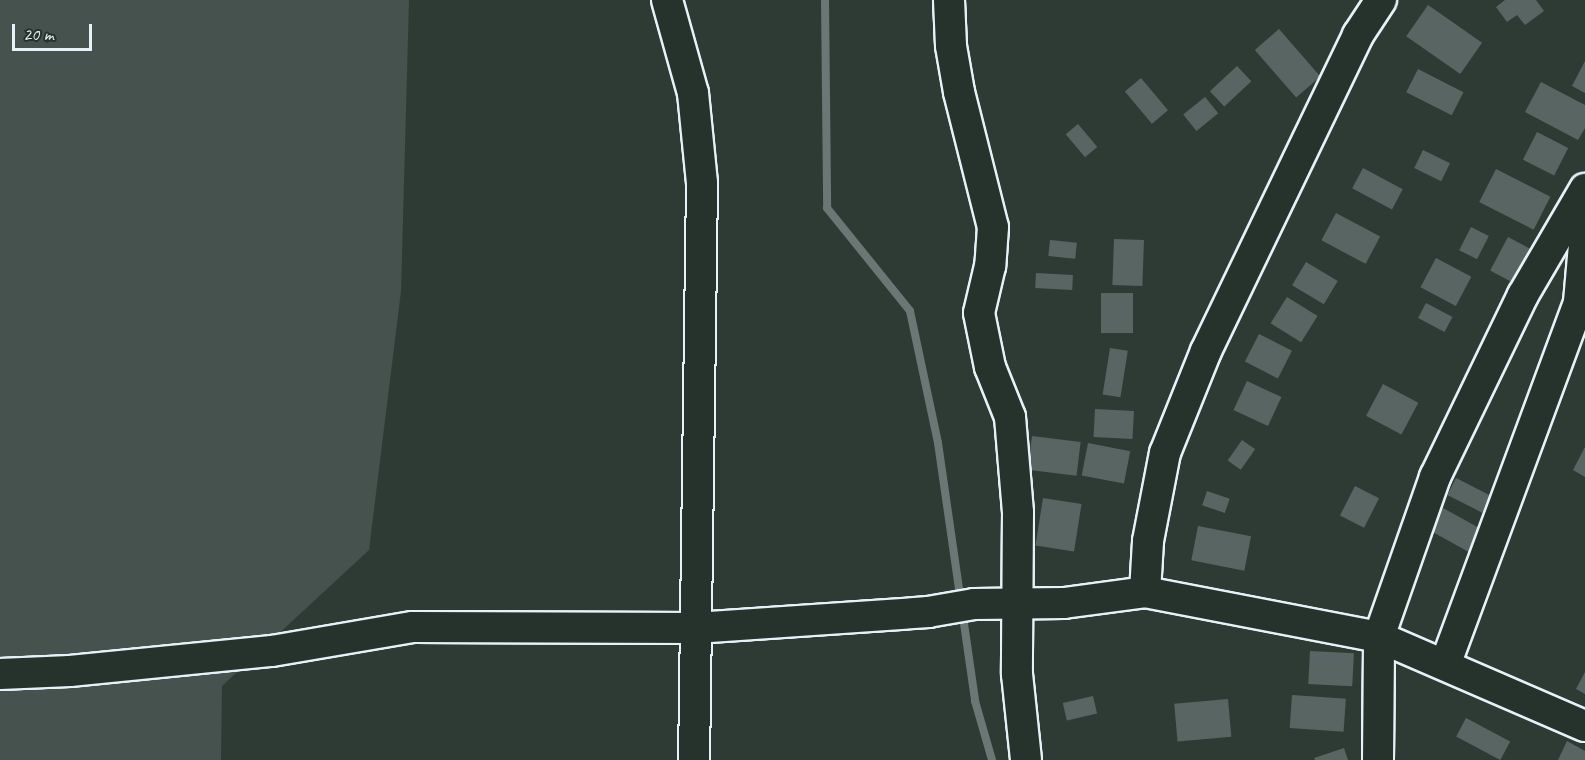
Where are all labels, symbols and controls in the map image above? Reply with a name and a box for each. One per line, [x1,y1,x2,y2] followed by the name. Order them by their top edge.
[15,12,94,50] scale bar
[23,23,54,45] text: 20 m

